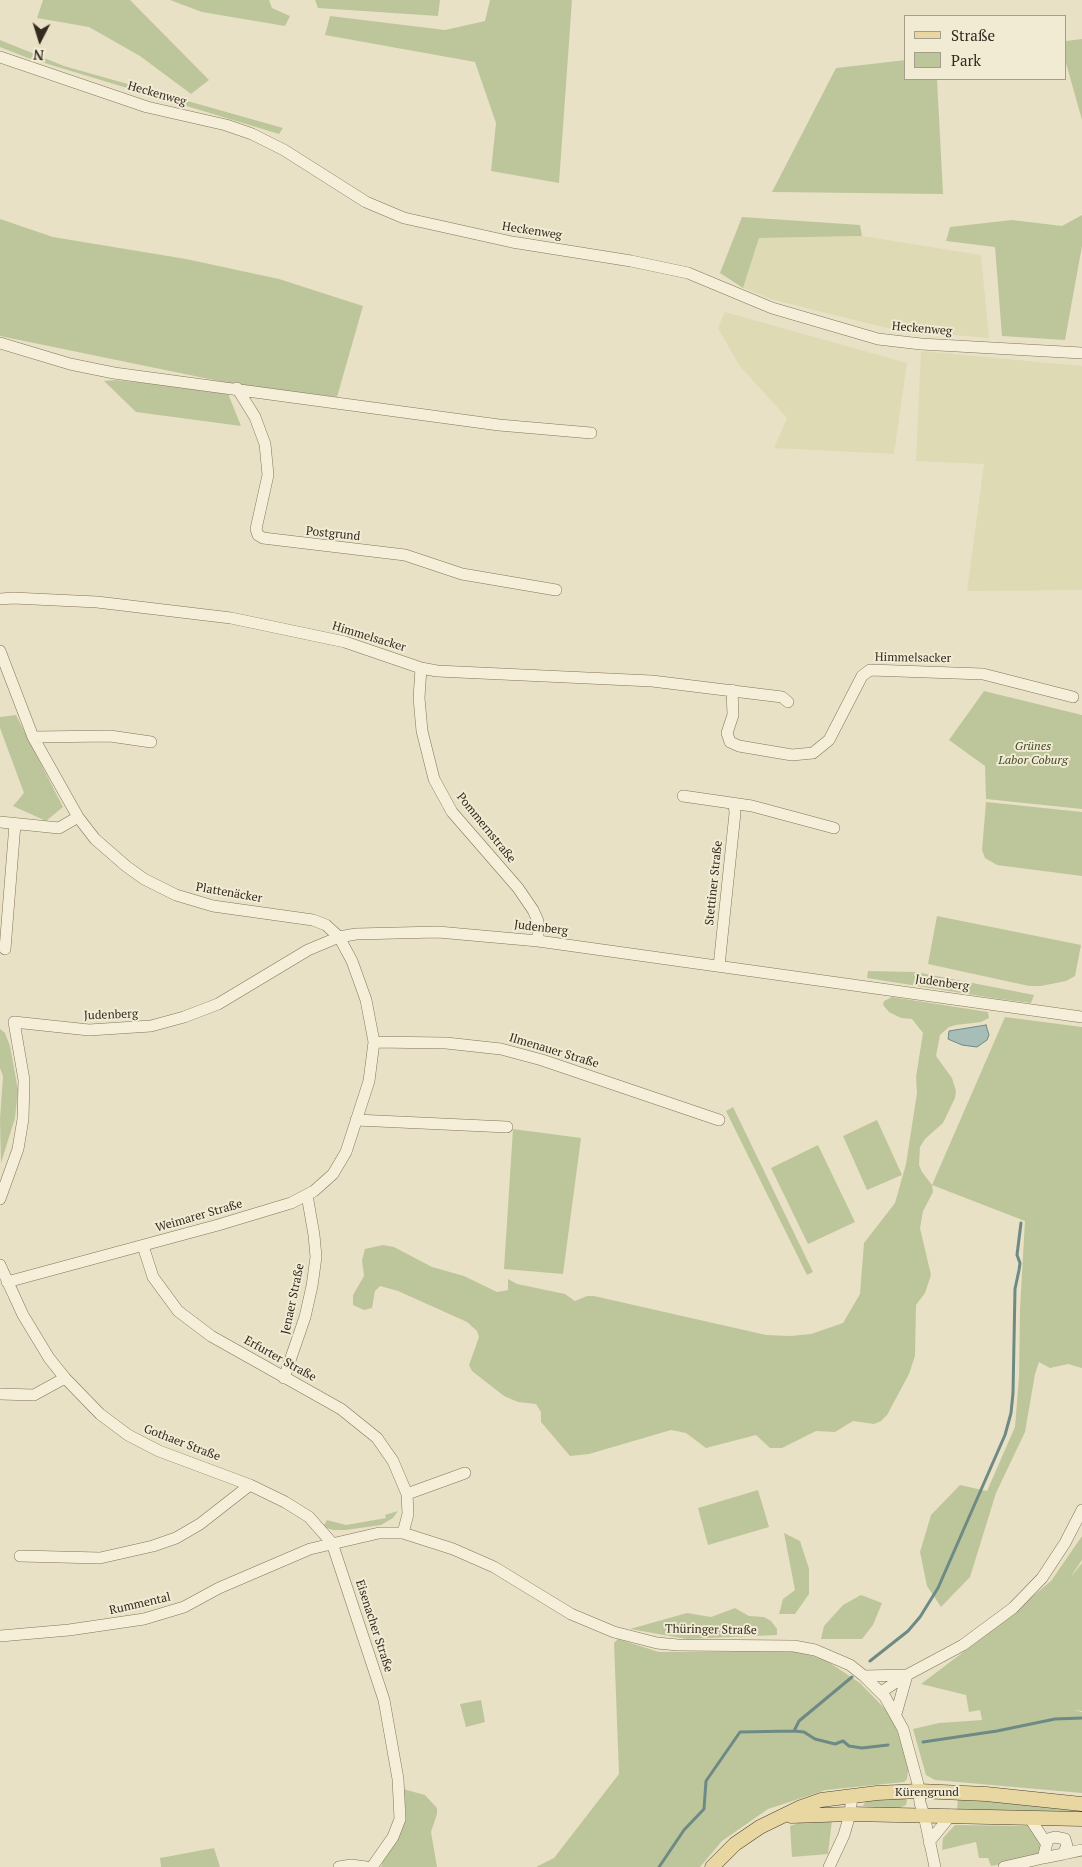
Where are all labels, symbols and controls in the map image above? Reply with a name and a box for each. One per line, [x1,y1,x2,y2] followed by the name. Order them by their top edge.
[15,15,65,65] north arrow
[904,15,1067,80] legend
[951,25,995,45] text: Straße
[33,46,45,65] text: N
[951,50,981,70] text: Park
[126,79,188,109] street label: Heckenweg
[501,219,563,243] street label: Heckenweg
[891,319,953,339] street label: Heckenweg
[305,524,361,544] street label: Postgrund
[330,619,408,655] street label: Himmelsacker
[875,650,951,666] street label: Himmelsacker
[998,740,1068,768] park label: Grünes Labor Coburg
[453,790,519,866] street label: Pommernstraße
[702,840,726,926] street label: Stettiner Straße
[195,880,263,906] street label: Plattenäcker
[513,918,569,938] street label: Judenberg
[914,972,970,994] street label: Judenberg
[84,1007,138,1023] street label: Judenberg
[507,1031,601,1071] street label: Ilmenauer Straße
[154,1197,244,1235] street label: Weimarer Straße
[278,1262,308,1336] street label: Jenaer Straße
[241,1333,319,1385] street label: Erfurter Straße
[142,1422,222,1464] street label: Gothaer Straße
[352,1578,396,1674] street label: Eisenacher Straße
[108,1590,172,1618] street label: Rummental
[665,1622,757,1638] street label: Thüringer Straße
[895,1786,959,1800] street label: Kürengrund

